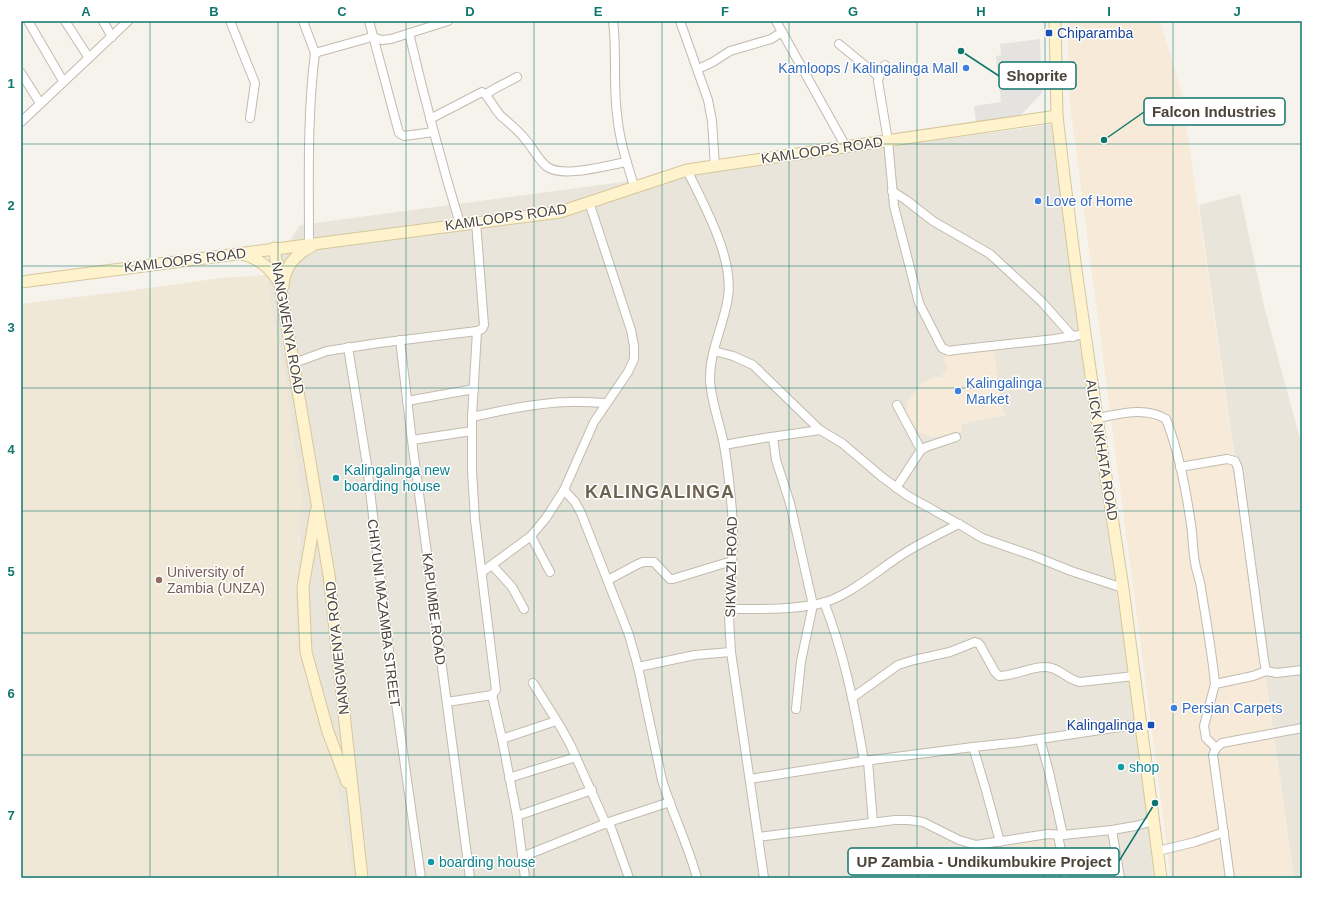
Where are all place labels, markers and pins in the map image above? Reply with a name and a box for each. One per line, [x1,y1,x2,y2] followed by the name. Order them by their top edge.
[1057,25,1133,41] place label: Chiparamba
[1044,28,1054,38] marker: Chiparamba
[778,60,958,76] place label: Kamloops / Kalingalinga Mall
[999,62,1076,89] callout: Shoprite
[961,63,971,73] marker: Kamloops / Kalingalinga Mall
[1144,98,1285,125] callout: Falcon Industries
[1046,193,1133,209] place label: Love of Home
[1033,196,1043,206] marker: Love of Home
[966,375,1042,407] place label: Kalingalinga Market
[953,386,963,396] marker: Kalingalinga Market
[344,462,451,494] place label: Kalingalinga new boarding house
[331,473,341,483] marker: Kalingalinga new boarding house
[167,564,265,596] place label: University of Zambia (UNZA)
[154,575,164,585] marker: University of Zambia (UNZA)
[1182,700,1282,716] place label: Persian Carpets
[1169,703,1179,713] marker: Persian Carpets
[1067,717,1143,733] place label: Kalingalinga
[1146,720,1156,730] marker: Kalingalinga
[1129,759,1160,775] place label: shop
[1116,762,1126,772] marker: shop
[848,848,1119,875] callout: UP Zambia - Undikumbukire Project
[439,854,536,870] place label: boarding house
[426,857,436,867] marker: boarding house

